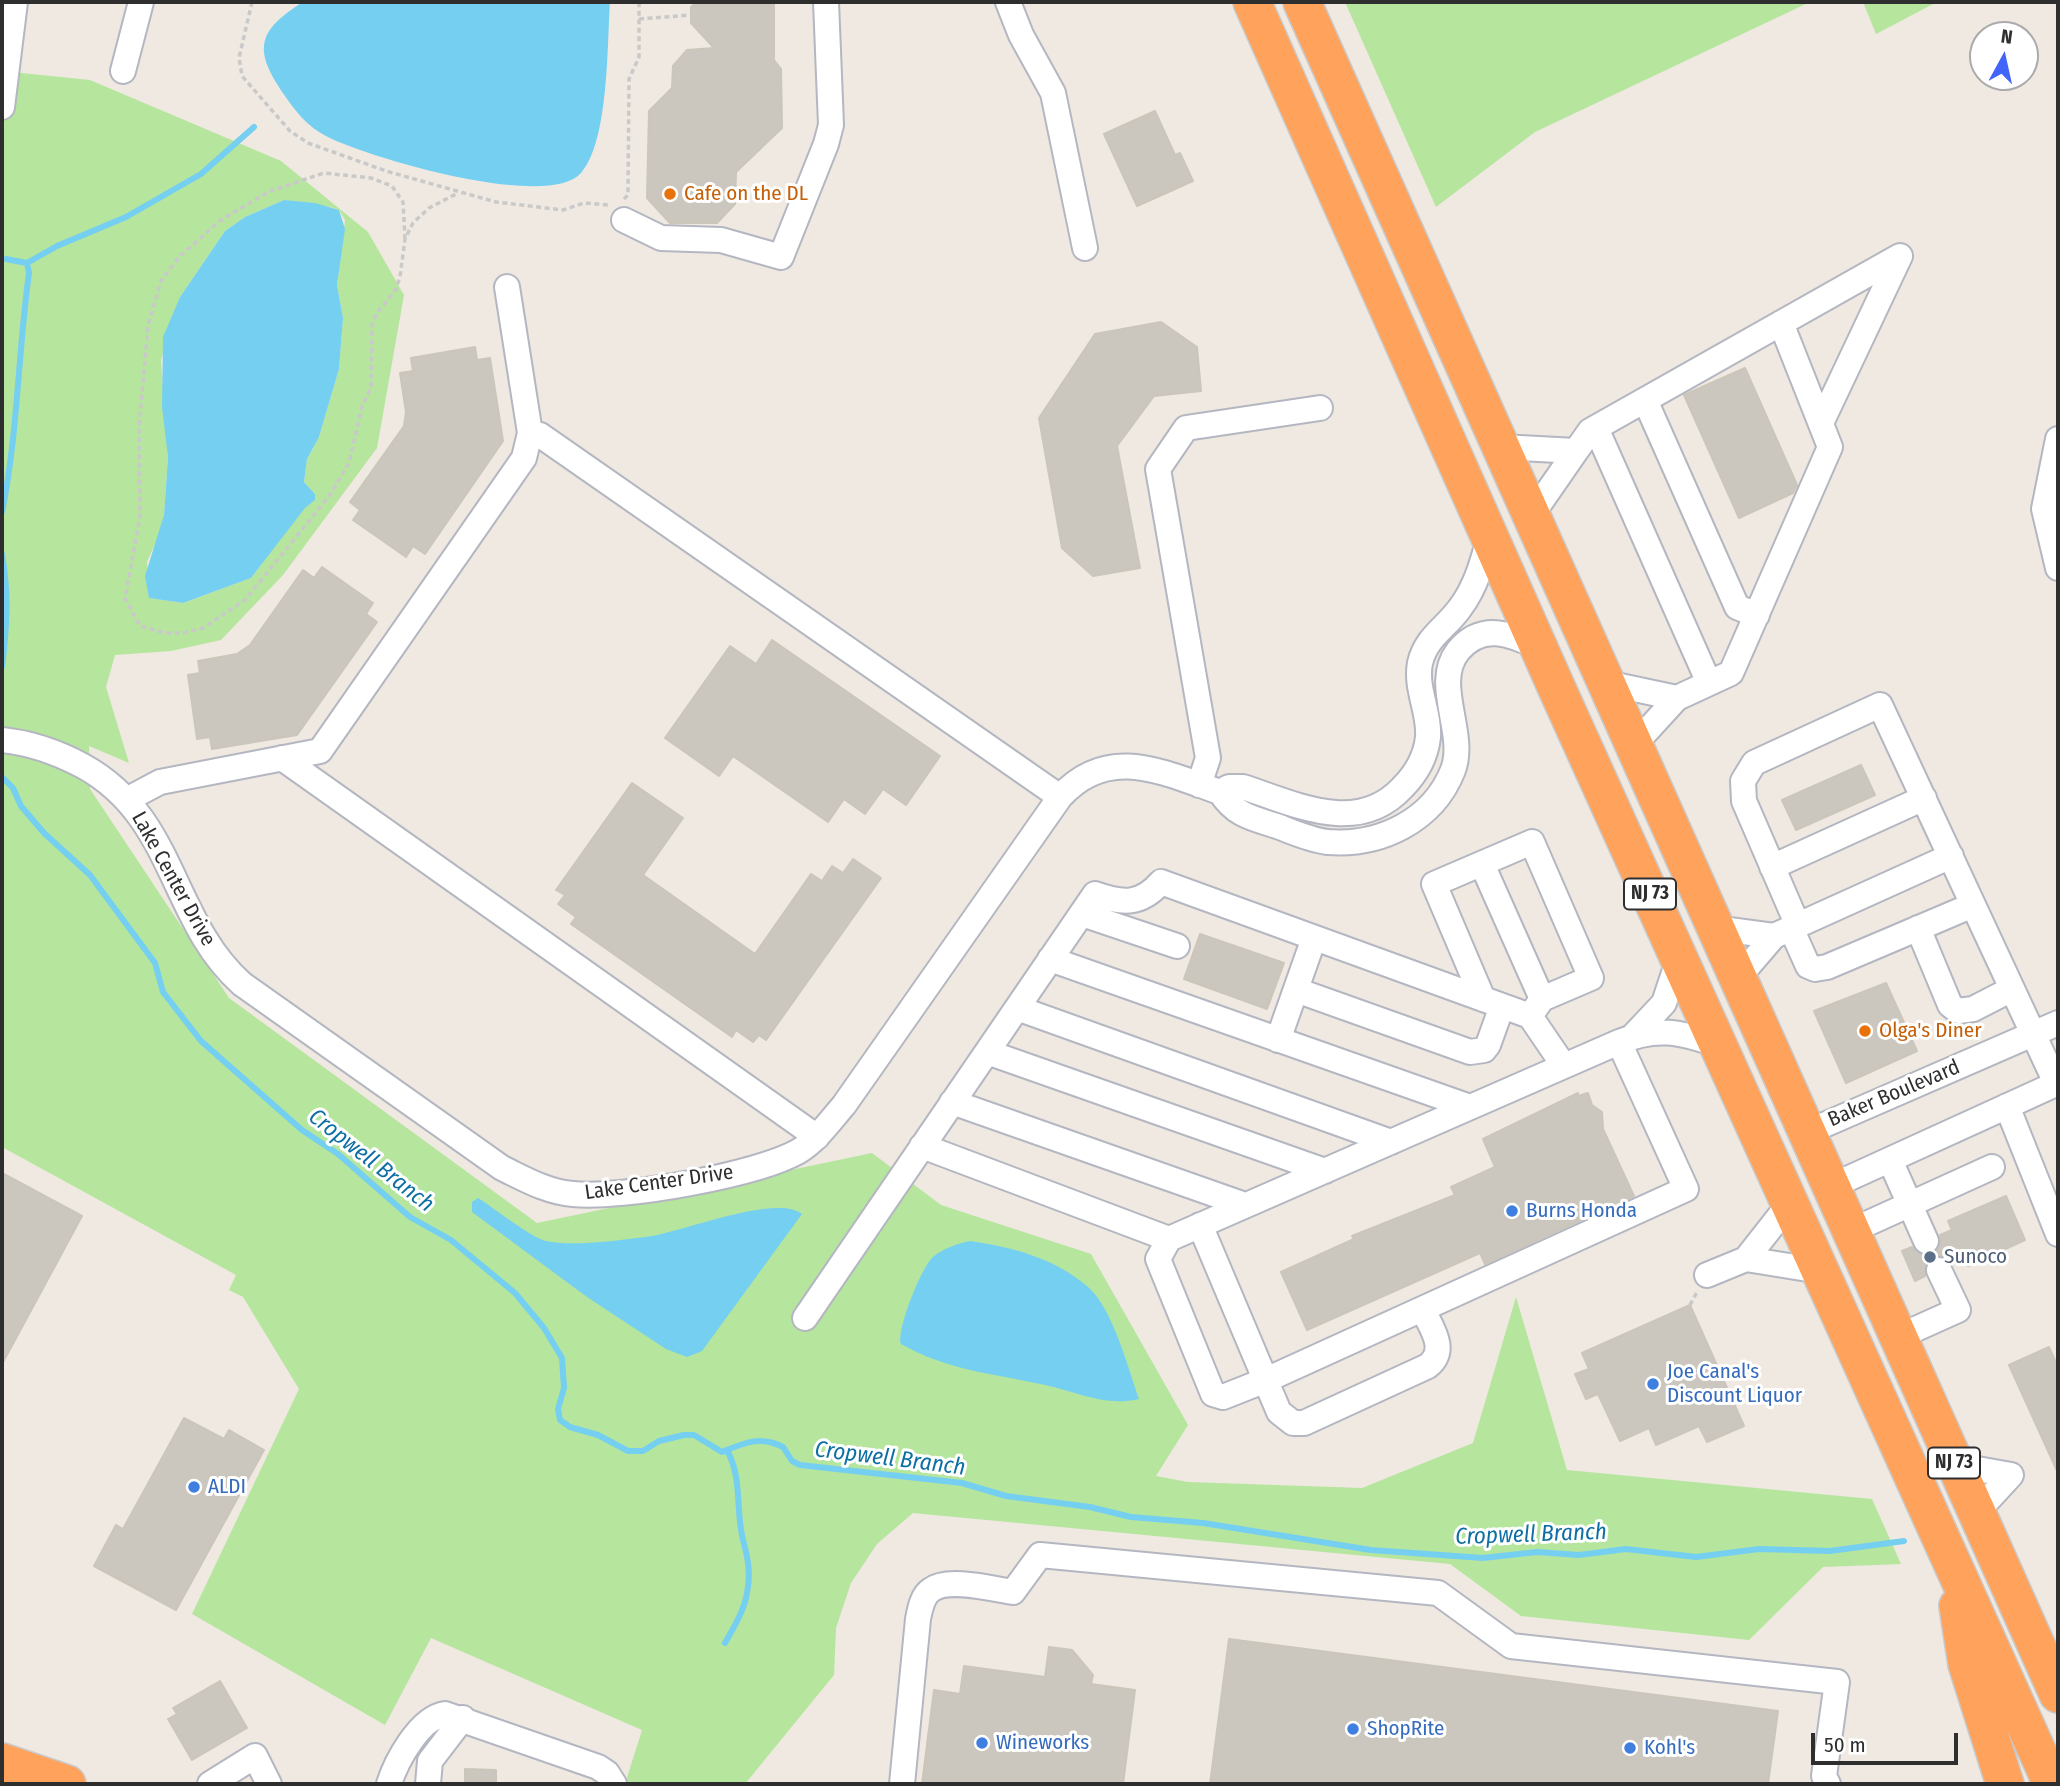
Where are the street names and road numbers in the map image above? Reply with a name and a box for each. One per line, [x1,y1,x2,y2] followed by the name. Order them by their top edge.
[126,807,220,951] street label: Lake Center Drive
[1624,878,1676,909] road number: NJ 73
[1824,1055,1964,1133] street label: Baker Boulevard
[583,1160,735,1206] street label: Lake Center Drive
[1928,1448,1980,1478] road number: NJ 73

